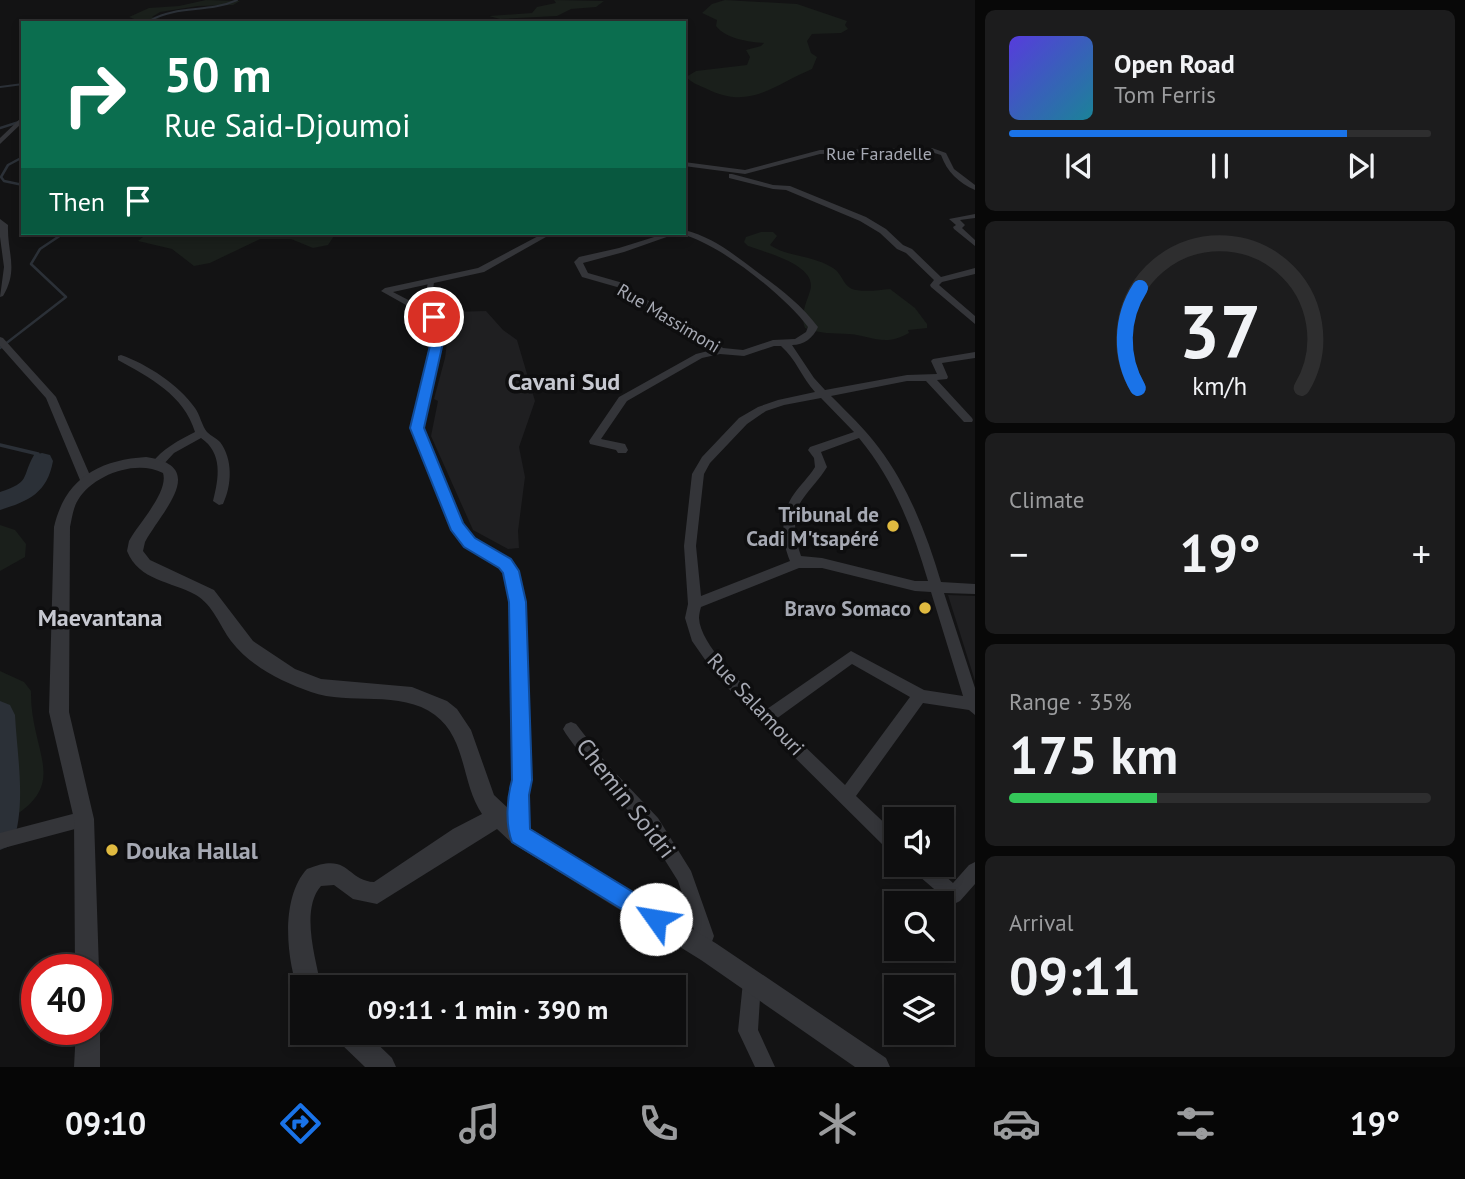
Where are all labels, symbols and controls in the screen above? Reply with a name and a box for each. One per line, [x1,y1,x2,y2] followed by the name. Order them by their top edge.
[164,42,271,106] text: 50 m
[1114,47,1235,80] text: Open Road
[49,49,140,140] icon: right
[1114,80,1216,109] text: Tom Ferris
[164,104,411,146] text: Rue Said-Djoumoi
[826,142,932,165] street label: Rue Faradelle
[1060,147,1098,185] icon: previous
[1201,147,1239,185] icon: pause
[1342,147,1380,185] icon: next
[119,182,157,220] icon: arrive
[49,185,105,218] text: Then
[613,278,725,358] street label: Rue Massimoni
[1179,285,1261,379] text: 37
[404,287,464,347] pin
[415,298,453,336] icon: arrive
[508,366,620,397] district label: Cavani Sud
[1193,370,1247,402] text: km/h
[1009,485,1084,514] text: Climate
[746,501,879,552] place label: Tribunal de Cadi M'tsapéré
[885,518,901,534] marker: Tribunal de Cadi M'tsapéré
[1179,519,1261,586] text: 19°
[1009,529,1028,578] text: −
[1412,529,1431,578] text: +
[785,595,911,622] place label: Bravo Somaco
[917,600,933,616] marker: Bravo Somaco
[38,602,162,633] district label: Maevantana
[702,647,810,761] street label: Rue Salamouri
[1009,687,1132,716] text: Range · 35%
[1009,721,1178,788] text: 175 km
[569,732,683,864] street label: Chemin Soidri
[884,807,954,1045] map controls
[884,807,954,877] button: sound
[126,835,259,866] place label: Douka Hallal
[104,842,120,858] marker: Douka Hallal
[619,882,693,956] position arrow
[884,891,954,961] button: search
[1009,908,1073,937] text: Arrival
[1009,942,1141,1009] text: 09:11
[21,954,112,1045] speed limit sign: 40
[884,975,954,1045] button: layers
[368,993,608,1026] text: 09:11 · 1 min · 390 m
[276,1099,325,1148] icon: directions
[455,1099,504,1148] icon: music
[634,1099,683,1148] icon: phone
[813,1099,862,1148] icon: climate
[992,1099,1041,1148] icon: car
[1171,1099,1220,1148] icon: filters
[65,1102,146,1144] text: 09:10
[1350,1102,1400,1144] text: 19°

